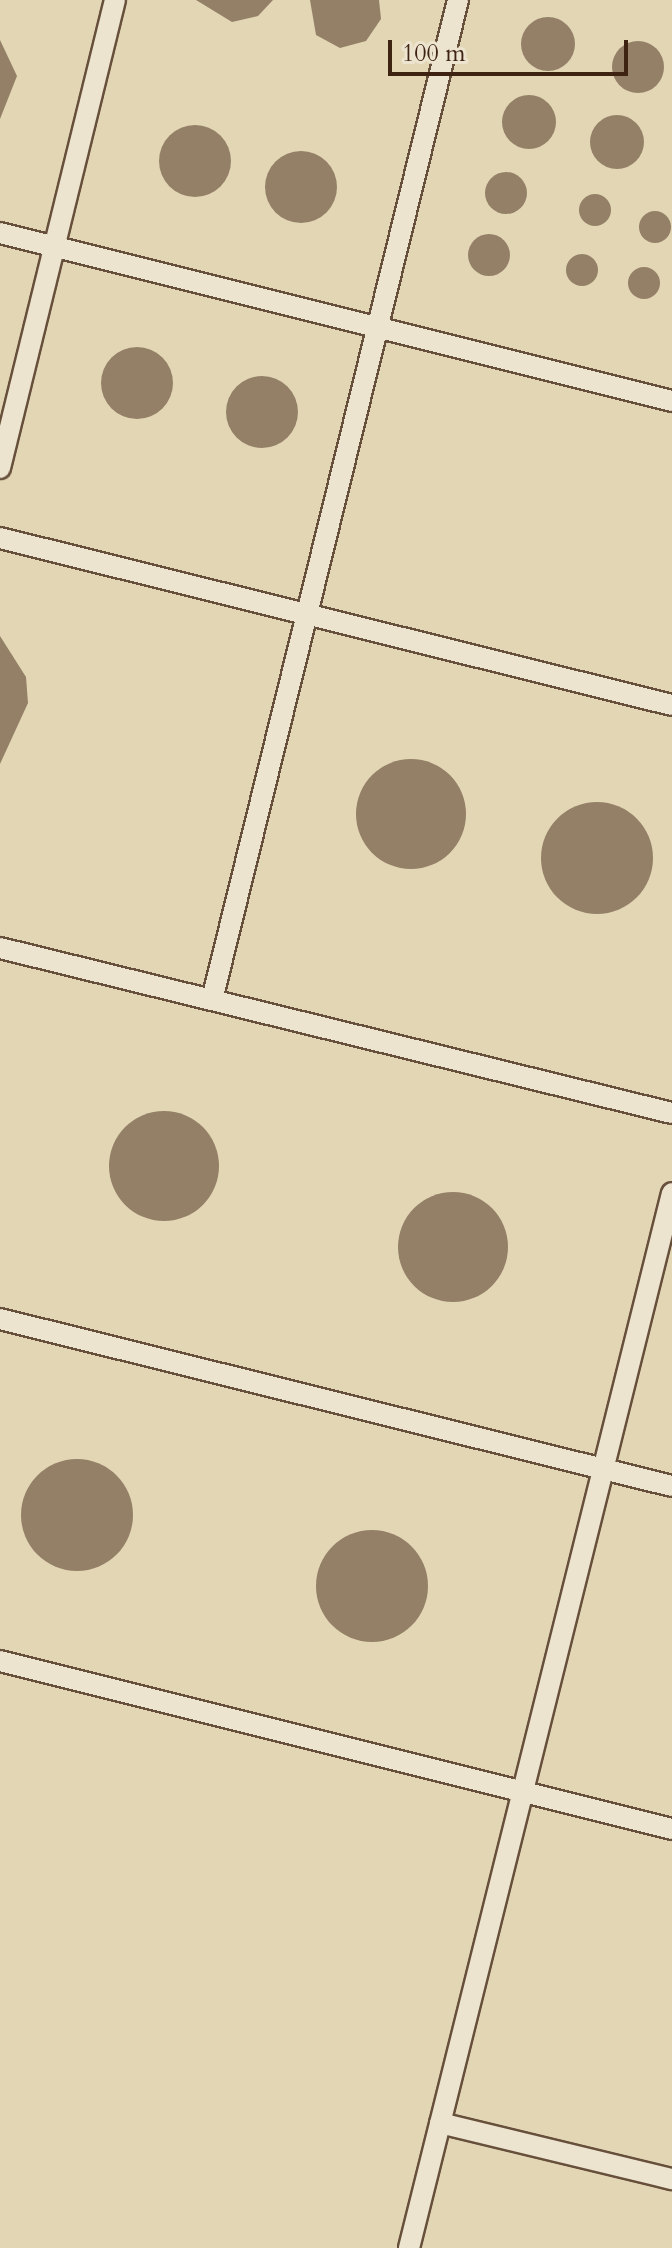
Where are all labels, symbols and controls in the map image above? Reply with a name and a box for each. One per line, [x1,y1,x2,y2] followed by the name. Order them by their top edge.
[392,24,632,74] scale bar
[402,37,466,70] text: 100 m

